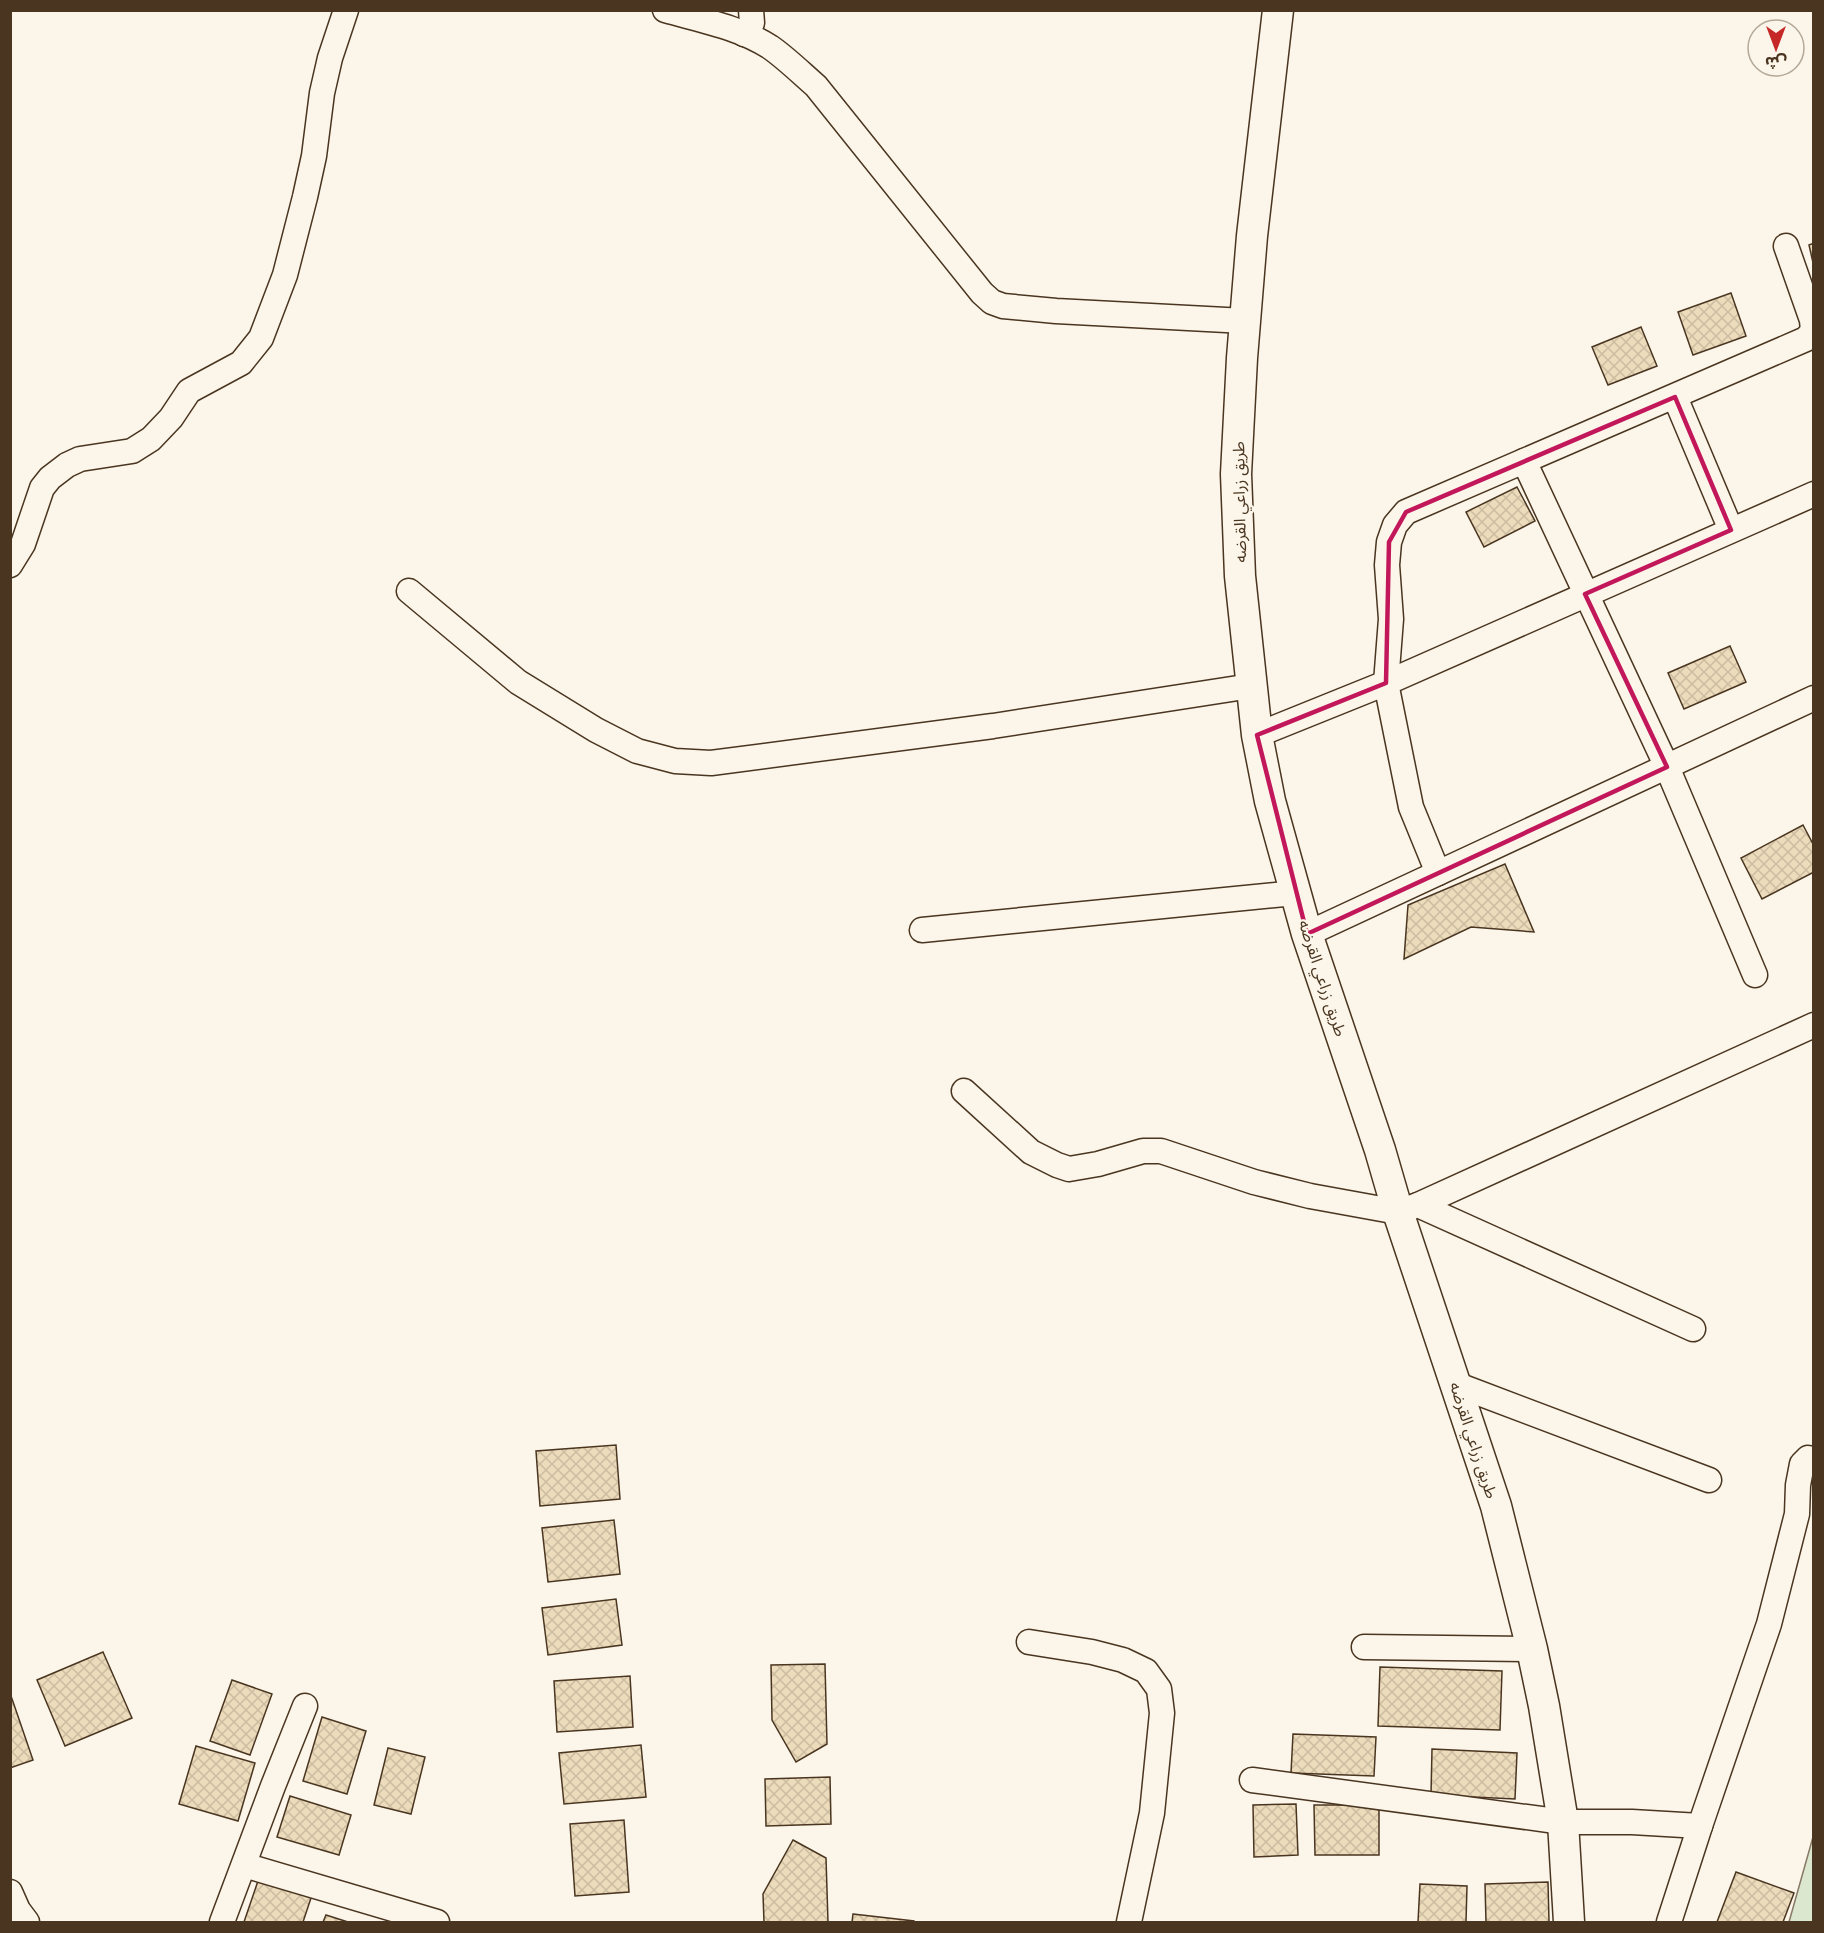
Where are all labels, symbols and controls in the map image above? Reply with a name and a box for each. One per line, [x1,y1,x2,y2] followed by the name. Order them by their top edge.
[1746,18,1806,78] north arrow
[1765,53,1787,72] text: ش
[1229,441,1253,563] street label: طريق زراعي القرضه
[1292,918,1350,1040] street label: طريق زراعي القرضه
[1443,1380,1501,1502] street label: طريق زراعي القرضه

